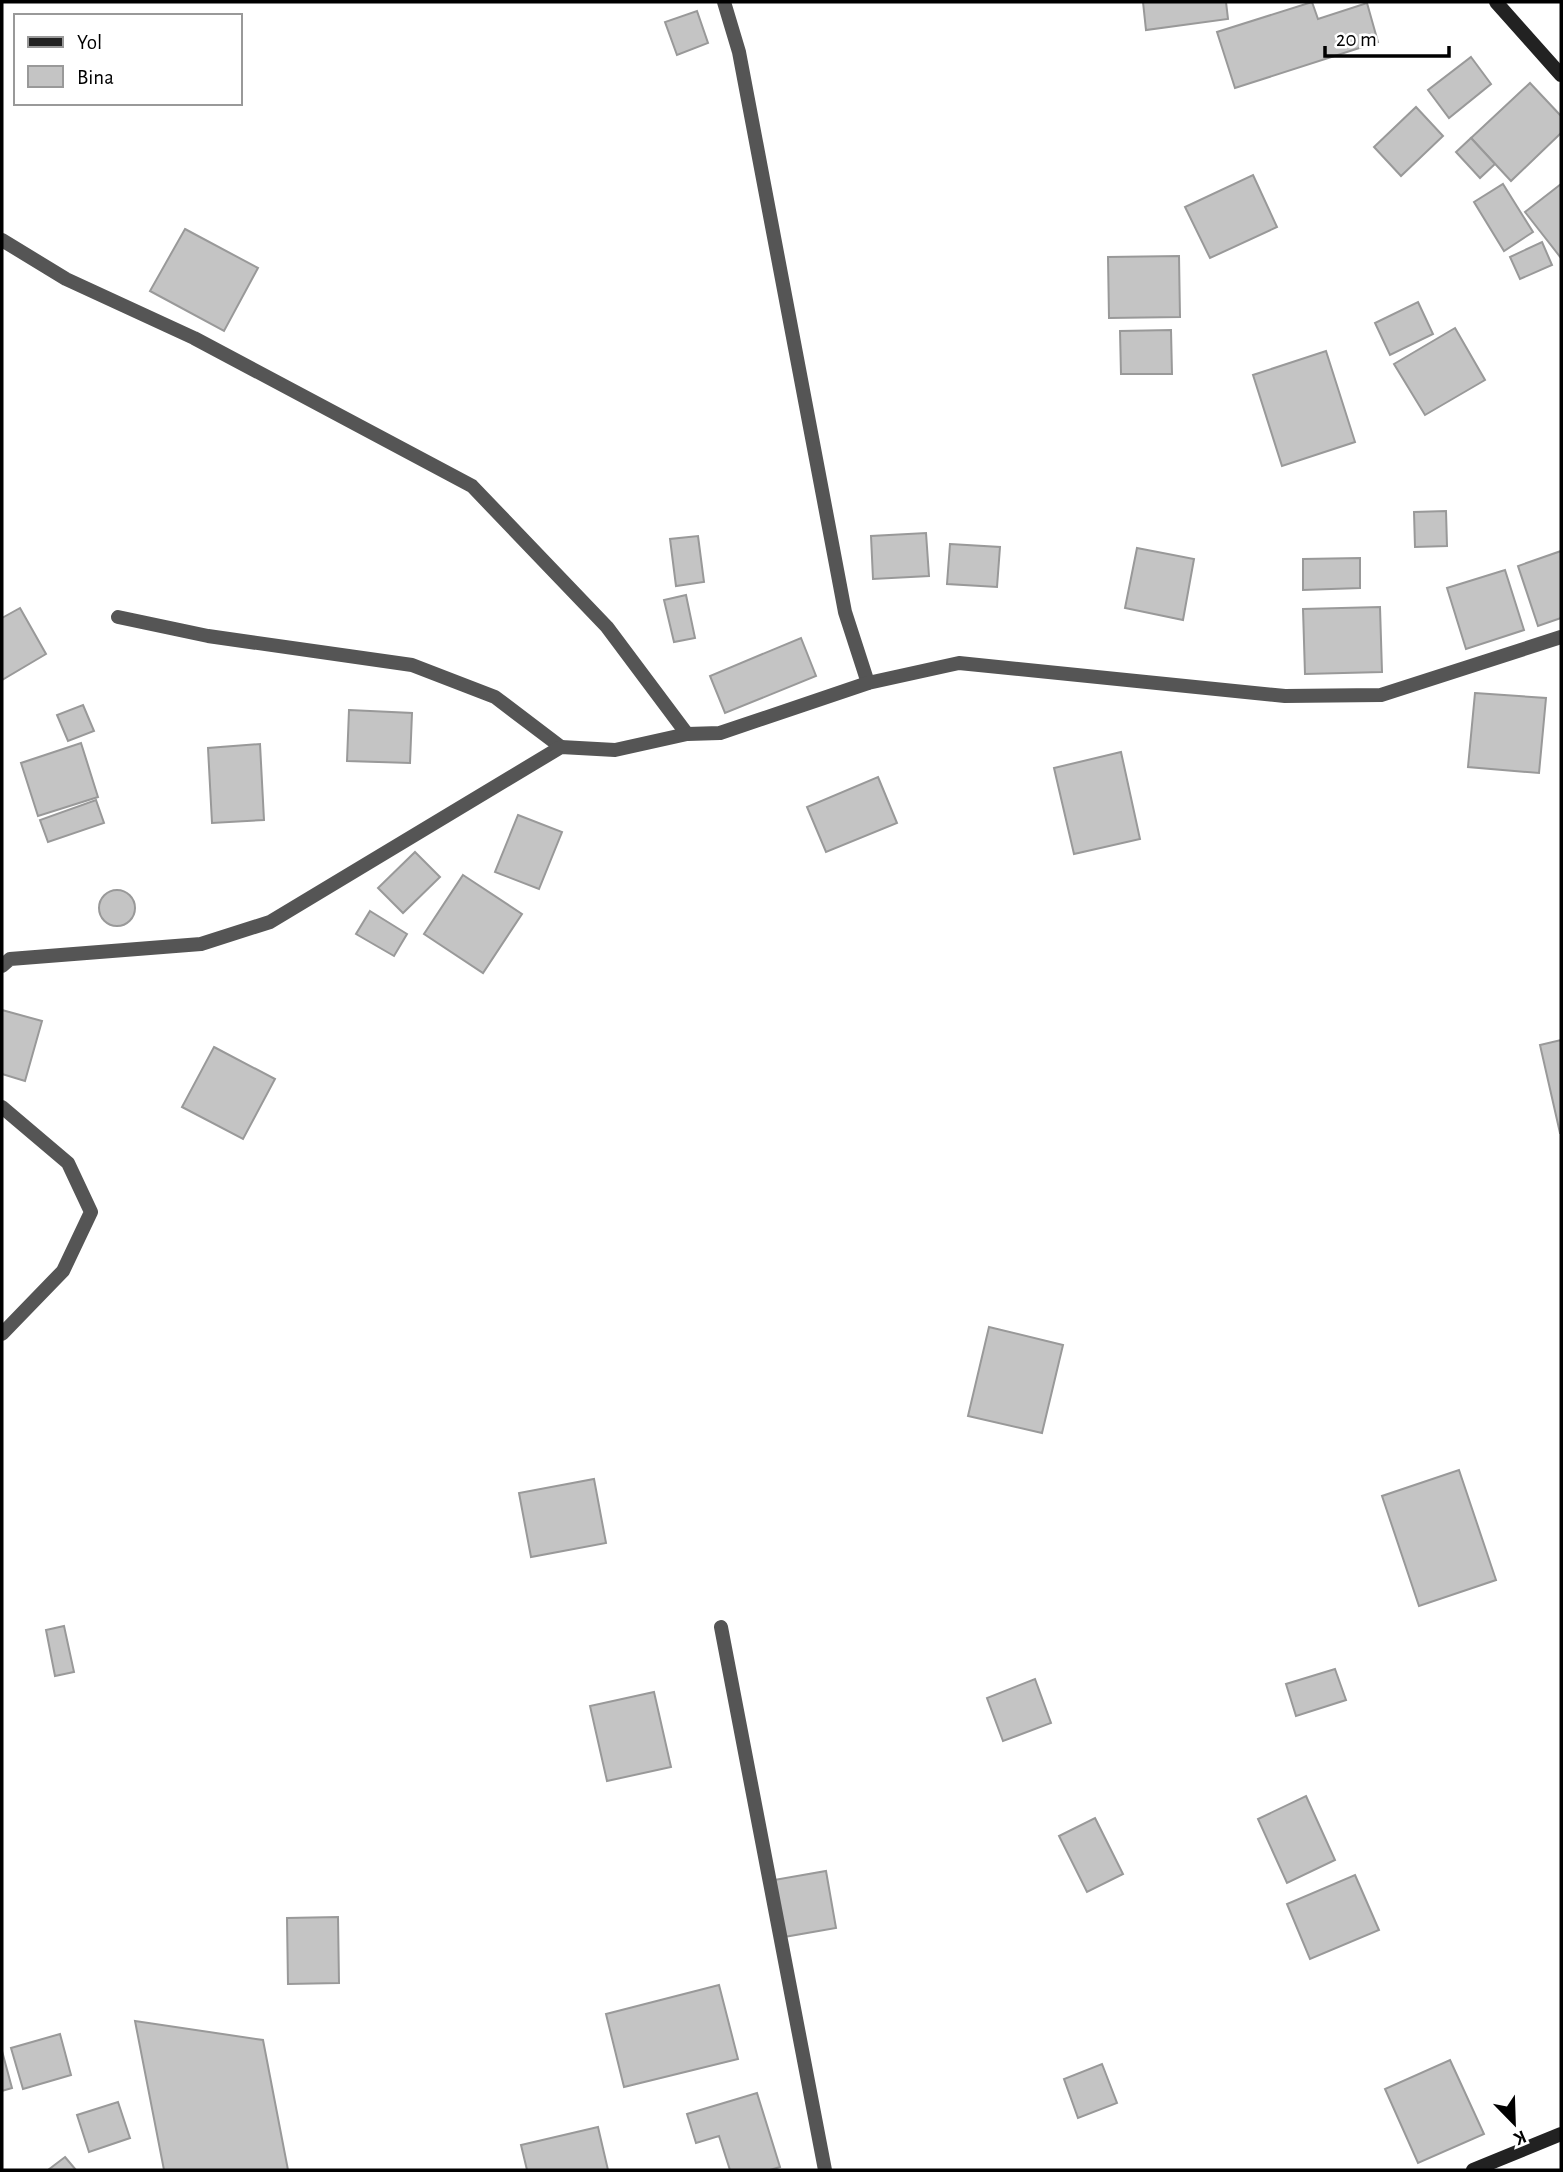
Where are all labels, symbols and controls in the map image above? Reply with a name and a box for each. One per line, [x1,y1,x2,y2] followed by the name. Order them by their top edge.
[14,14,242,105] legend
[1325,14,1449,58] scale bar
[1336,29,1377,50] text: 20 m
[77,32,102,53] text: Yol
[77,67,114,88] text: Bina
[1479,2088,1549,2158] north arrow
[1510,2126,1529,2149] text: K

